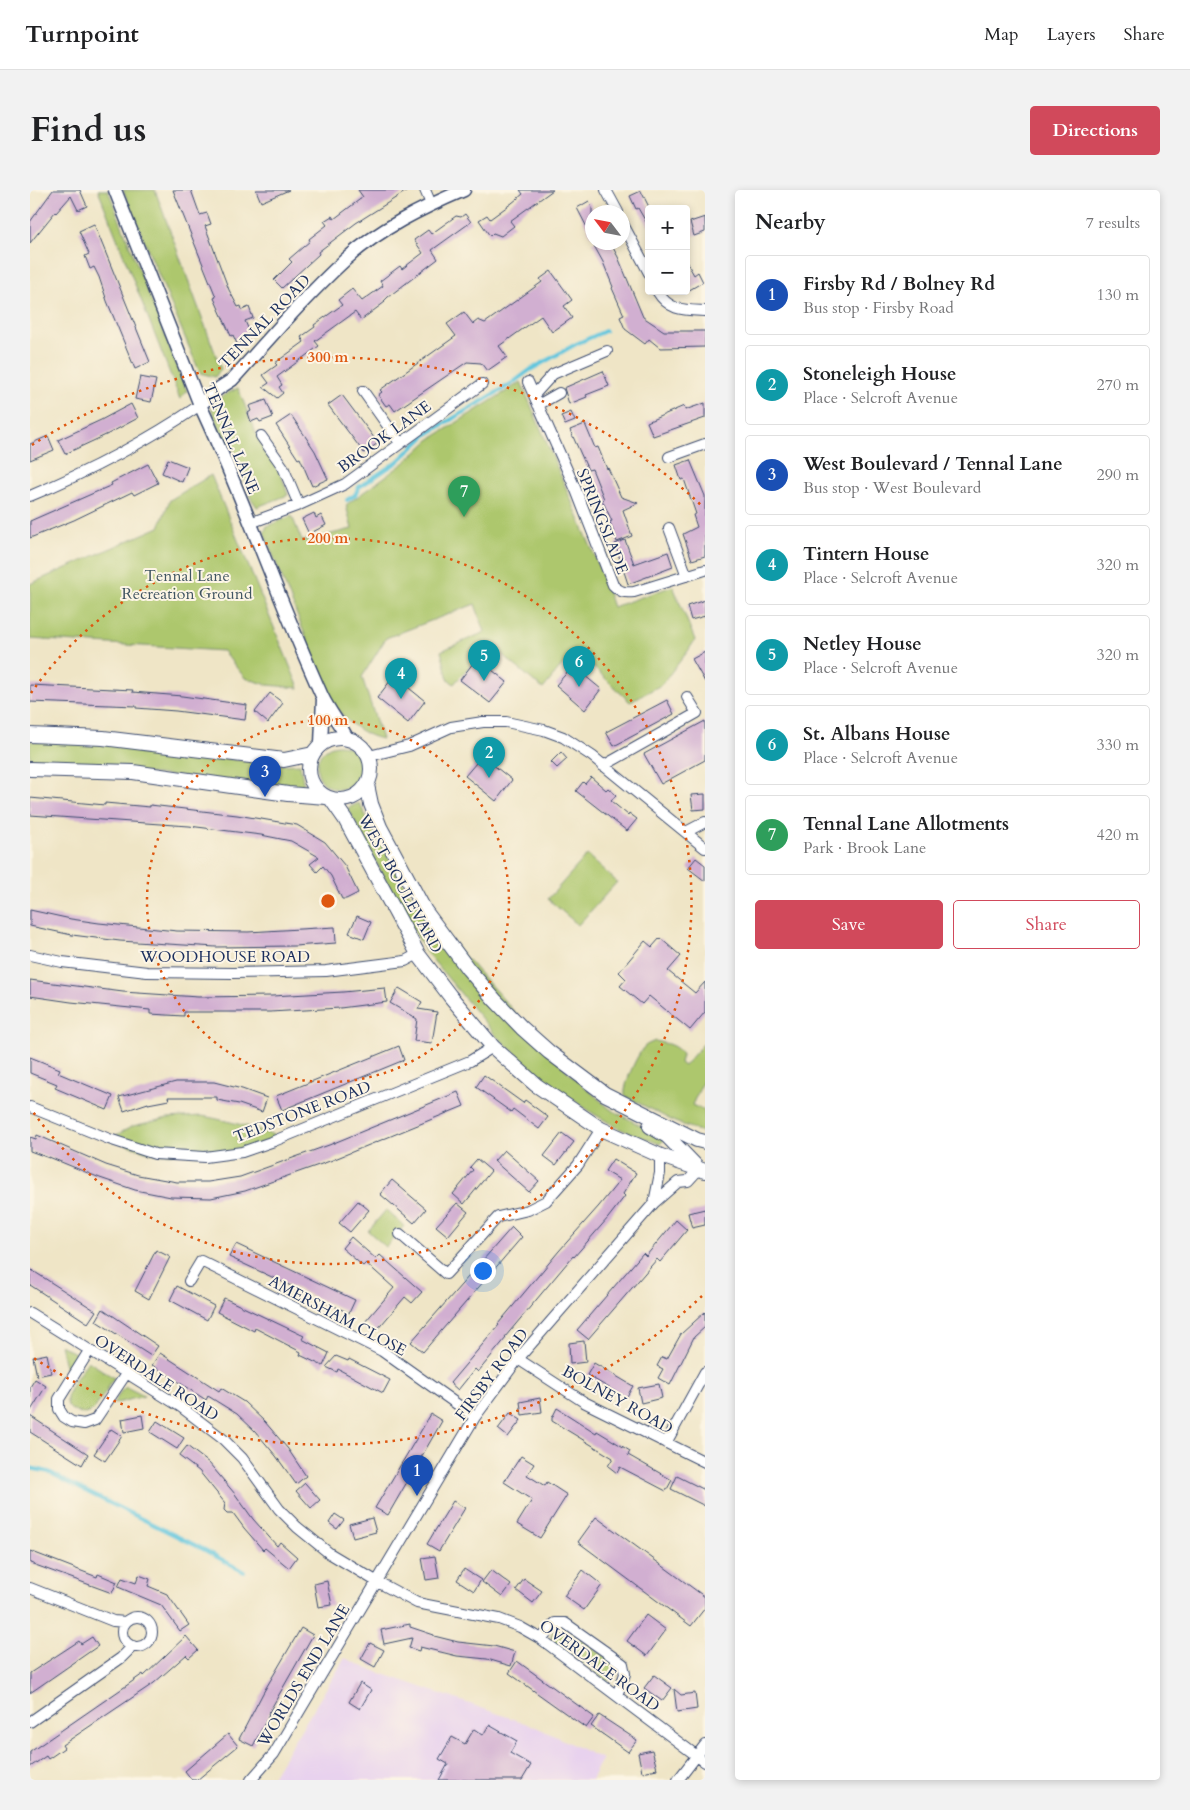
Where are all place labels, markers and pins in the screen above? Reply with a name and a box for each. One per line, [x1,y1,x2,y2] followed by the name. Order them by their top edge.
[448,476,480,517] pin: 7
[468,640,500,681] pin: 5
[563,646,595,687] pin: 6
[385,658,417,699] pin: 4
[473,737,505,778] pin: 2
[249,756,281,797] pin: 3
[319,892,337,910] centre of rings
[401,1455,433,1496] pin: 1

